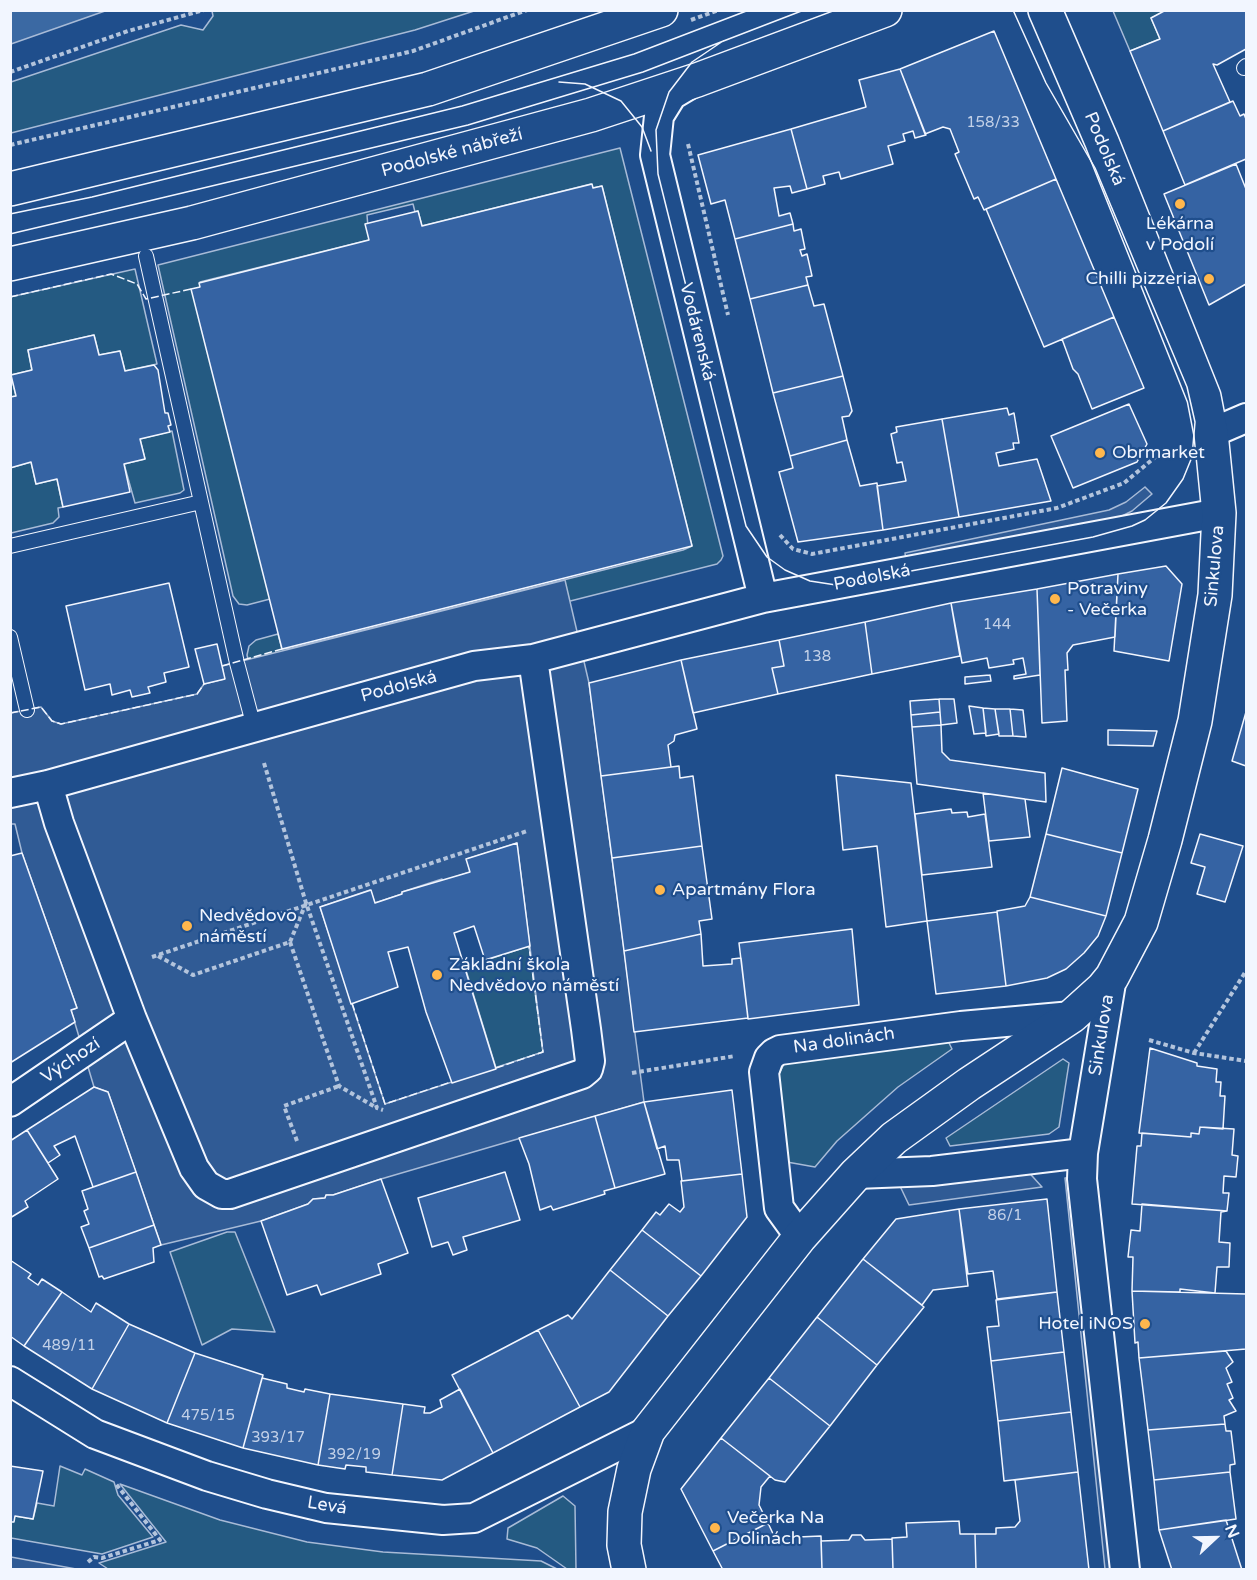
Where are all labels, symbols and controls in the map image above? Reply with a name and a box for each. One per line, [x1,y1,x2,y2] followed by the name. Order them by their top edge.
[1079,109,1129,189] street label: Podolská
[966,114,1020,132] house number: 158/33
[379,124,525,182] street label: Podolské nábřeží
[1173,197,1187,211] marker: Lékárna v Podolí
[1146,213,1214,256] place label: Lékárna v Podolí
[1085,268,1197,290] place label: Chilli pizzeria
[1202,272,1216,286] marker: Chilli pizzeria
[674,281,720,383] street label: Vodárenská
[1112,442,1205,464] place label: Obrmarket
[1093,446,1107,460] marker: Obrmarket
[1201,524,1229,608] street label: Sinkulova
[832,560,912,596] street label: Podolská
[1067,578,1148,620] place label: Potraviny - Večerka
[1048,592,1062,606] marker: Potraviny - Večerka
[983,616,1011,634] house number: 144
[803,648,831,666] house number: 138
[359,666,439,708] street label: Podolská
[672,879,816,901] place label: Apartmány Flora
[653,883,667,897] marker: Apartmány Flora
[199,905,297,948] place label: Nedvědovo náměstí
[180,919,194,933] marker: Nedvědovo náměstí
[449,954,619,996] place label: Základní škola Nedvědovo náměstí
[430,968,444,982] marker: Základní škola Nedvědovo náměstí
[1085,993,1119,1077] street label: Sinkulova
[792,1023,896,1059] street label: Na dolinách
[37,1033,105,1089] street label: Výchozí
[988,1207,1022,1225] house number: 86/1
[1038,1313,1133,1335] place label: Hotel iNOS
[1138,1317,1152,1331] marker: Hotel iNOS
[42,1337,96,1355] house number: 489/11
[181,1407,235,1425] house number: 475/15
[251,1429,305,1447] house number: 393/17
[327,1446,381,1464] house number: 392/19
[306,1492,348,1520] street label: Levá
[727,1507,824,1550] place label: Večerka Na Dolinách
[1185,1508,1245,1568] north arrow
[708,1521,722,1535] marker: Večerka Na Dolinách
[1220,1522,1243,1541] text: N

